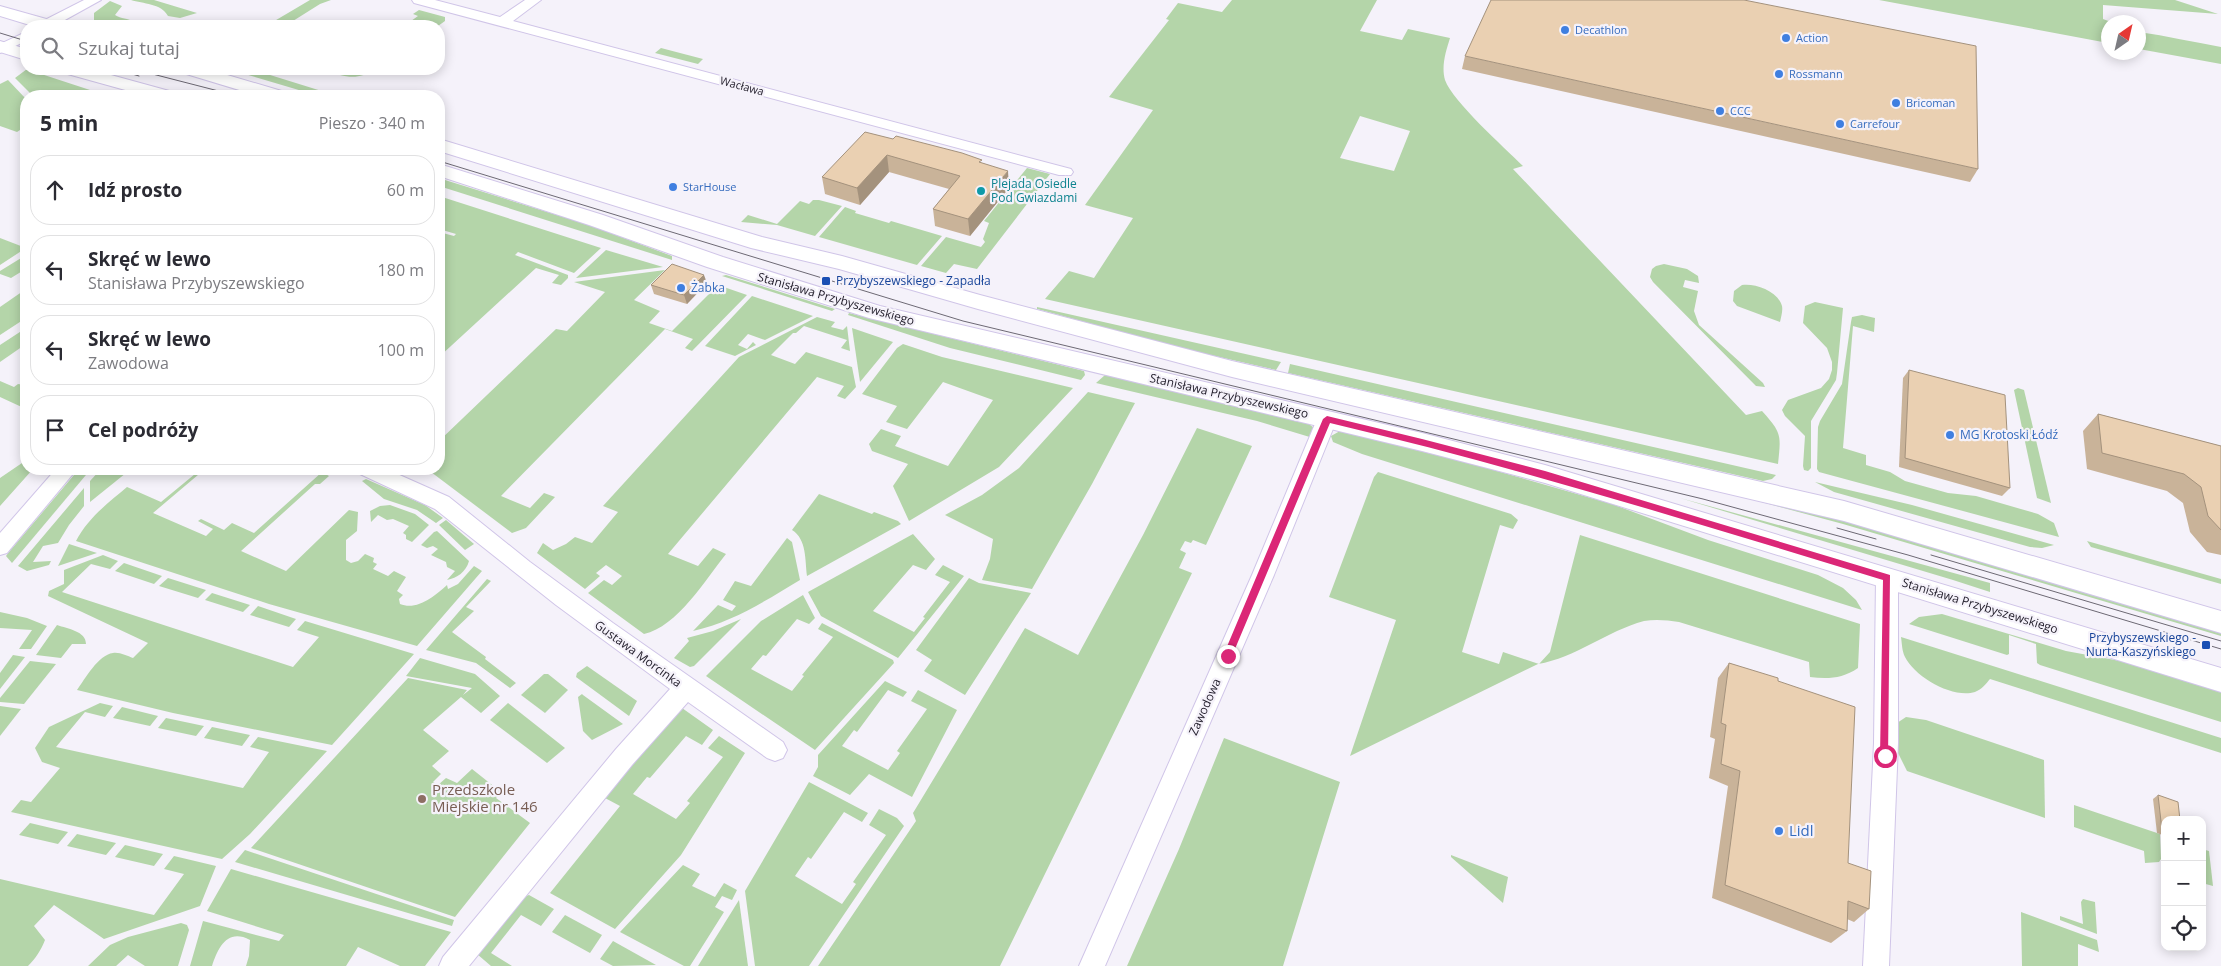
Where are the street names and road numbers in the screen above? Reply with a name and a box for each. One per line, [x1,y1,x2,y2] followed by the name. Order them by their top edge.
[718,72,766,99] street label: Wacława
[756,268,917,329] street label: Stanisława Przybyszewskiego
[1148,369,1310,422] street label: Stanisława Przybyszewskiego
[1900,574,2060,637] street label: Stanisława Przybyszewskiego
[591,616,685,691] street label: Gustawa Morcinka
[1184,676,1225,738] street label: Zawodowa

